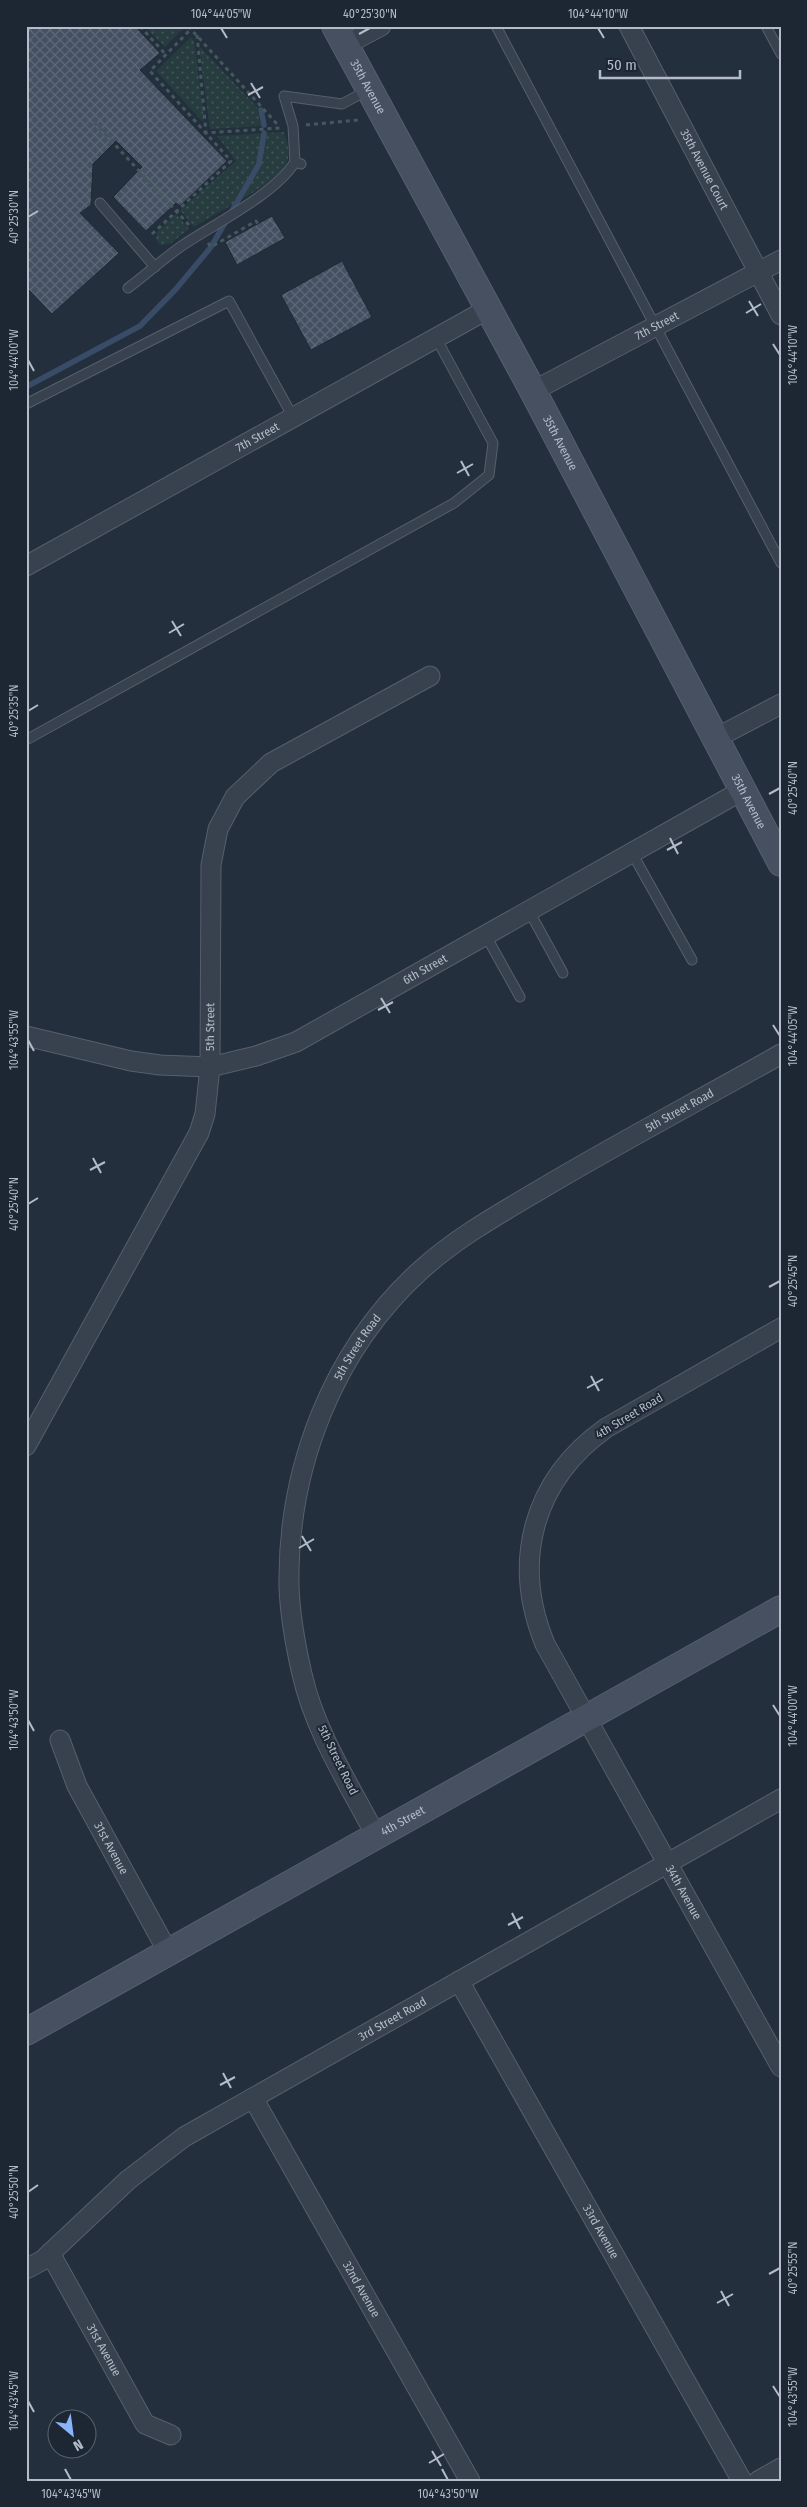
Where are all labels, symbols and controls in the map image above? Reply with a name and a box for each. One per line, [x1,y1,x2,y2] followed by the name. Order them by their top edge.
[191,7,251,21] text: 104°44'05"W
[343,7,397,21] text: 40°25'30"N
[568,7,628,21] text: 104°44'10"W
[600,48,740,80] scale bar
[607,56,637,74] text: 50 m
[347,57,388,116] street label: 35th Avenue
[677,127,731,212] street label: 35th Avenue Court
[7,190,21,244] text: 40°25'30"N
[633,308,681,343] street label: 7th Street
[786,325,800,385] text: 104°44'10"W
[7,329,21,391] text: 104°44'00"W
[540,413,581,473] street label: 35th Avenue
[233,419,282,455] street label: 7th Street
[7,685,21,737] text: 40°25'35"N
[786,761,800,815] text: 40°25'40"N
[729,772,769,831] street label: 35th Avenue
[400,951,450,987] street label: 6th Street
[203,1003,217,1051] street label: 5th Street
[786,1006,800,1066] text: 104°44'05"W
[7,1010,21,1070] text: 104°43'55"W
[643,1086,716,1135] street label: 5th Street Road
[7,1177,21,1231] text: 40°25'40"N
[786,1255,800,1307] text: 40°25'45"N
[331,1311,384,1383] street label: 5th Street Road
[593,1390,665,1442] street label: 4th Street Road
[786,1685,800,1747] text: 104°44'00"W
[7,1689,21,1751] text: 104°43'50"W
[315,1723,361,1797] street label: 5th Street Road
[378,1803,427,1839] street label: 4th Street
[91,1820,131,1877] street label: 31st Avenue
[663,1863,704,1922] street label: 34th Avenue
[356,1994,429,2044] street label: 3rd Street Road
[7,2165,21,2219] text: 40°25'50"N
[580,2202,622,2261] street label: 33rd Avenue
[786,2242,800,2294] text: 40°25'55"N
[340,2259,383,2320] street label: 32nd Avenue
[84,2321,124,2379] street label: 31st Avenue
[786,2367,800,2427] text: 104°43'55"W
[7,2371,21,2431] text: 104°43'45"W
[48,2410,98,2460] north arrow
[70,2435,86,2454] text: N
[41,2487,101,2501] text: 104°43'45"W
[417,2487,479,2501] text: 104°43'50"W

